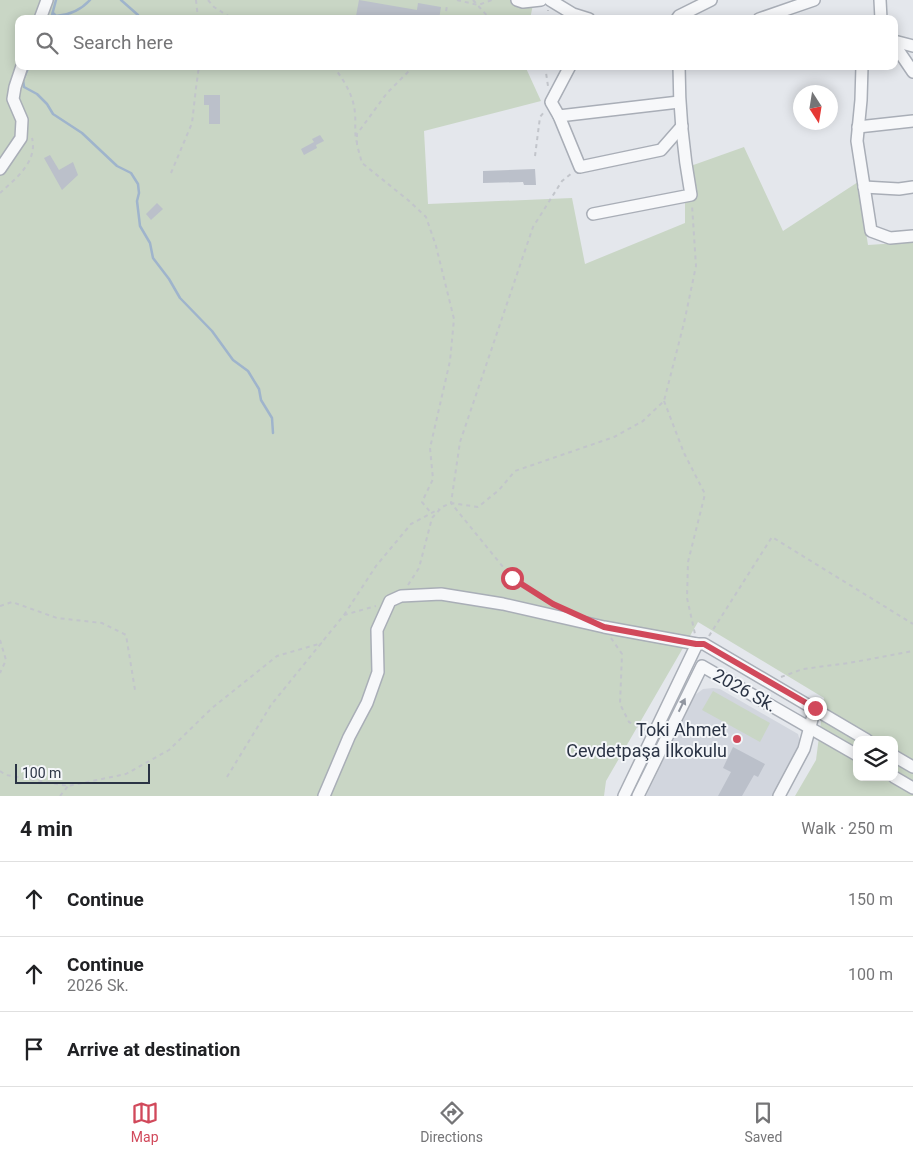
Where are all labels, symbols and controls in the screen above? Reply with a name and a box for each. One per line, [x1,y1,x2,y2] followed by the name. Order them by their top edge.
[15,15,898,70] search box
[33,29,61,57] icon: search
[73,31,173,54] text: Search here
[793,85,838,130] north arrow
[501,567,524,590] route start
[710,664,780,716] street label: 2026 Sk.
[804,697,827,720] route end
[678,698,686,712] one-way arrow
[566,719,727,761] place label: Toki Ahmet Cevdetpaşa İlkokulu
[731,733,743,745] marker: Toki Ahmet Cevdetpaşa İlkokulu
[853,736,898,781] map controls
[853,736,898,781] button: layers
[15,761,150,784] scale bar
[22,765,61,781] text: 100 m
[20,817,73,841] text: 4 min
[801,819,893,838] text: Walk · 250 m
[20,885,48,913] icon: ahead
[67,888,144,911] text: Continue
[848,890,893,909] text: 150 m
[67,953,144,976] text: Continue
[20,960,48,988] icon: ahead
[848,965,893,984] text: 100 m
[67,976,129,995] text: 2026 Sk.
[20,1035,48,1063] icon: arrive
[67,1038,240,1061] text: Arrive at destination
[131,1099,159,1145] tab: Map
[420,1099,483,1145] tab: Directions
[744,1099,782,1145] tab: Saved

